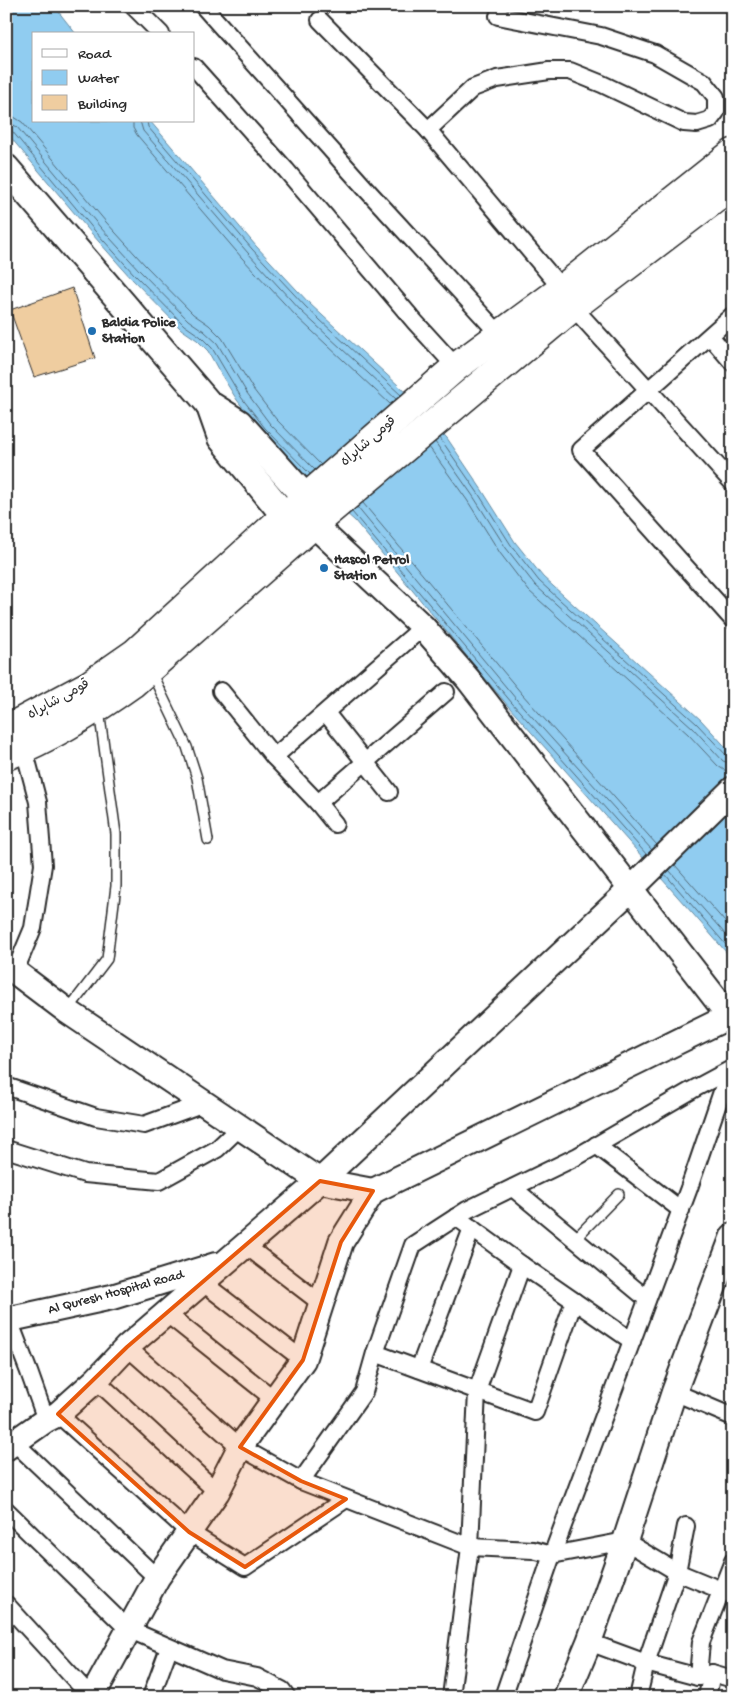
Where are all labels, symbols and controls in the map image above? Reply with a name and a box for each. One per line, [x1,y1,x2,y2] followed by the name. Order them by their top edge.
[32,32,195,122] legend
[78,46,112,64] text: Road
[78,70,120,88] text: Water
[77,96,127,114] text: Building
[101,315,176,348] place label: Baldia Police Station
[86,325,98,337] marker: Baldia Police Station
[338,413,400,471] street label: قومی شاہراہ
[334,552,409,585] place label: Hascol Petrol Station
[318,562,330,574] marker: Hascol Petrol Station
[25,676,93,724] street label: قومی شاہراہ
[46,1266,187,1319] street label: Al Quresh Hospital Road

